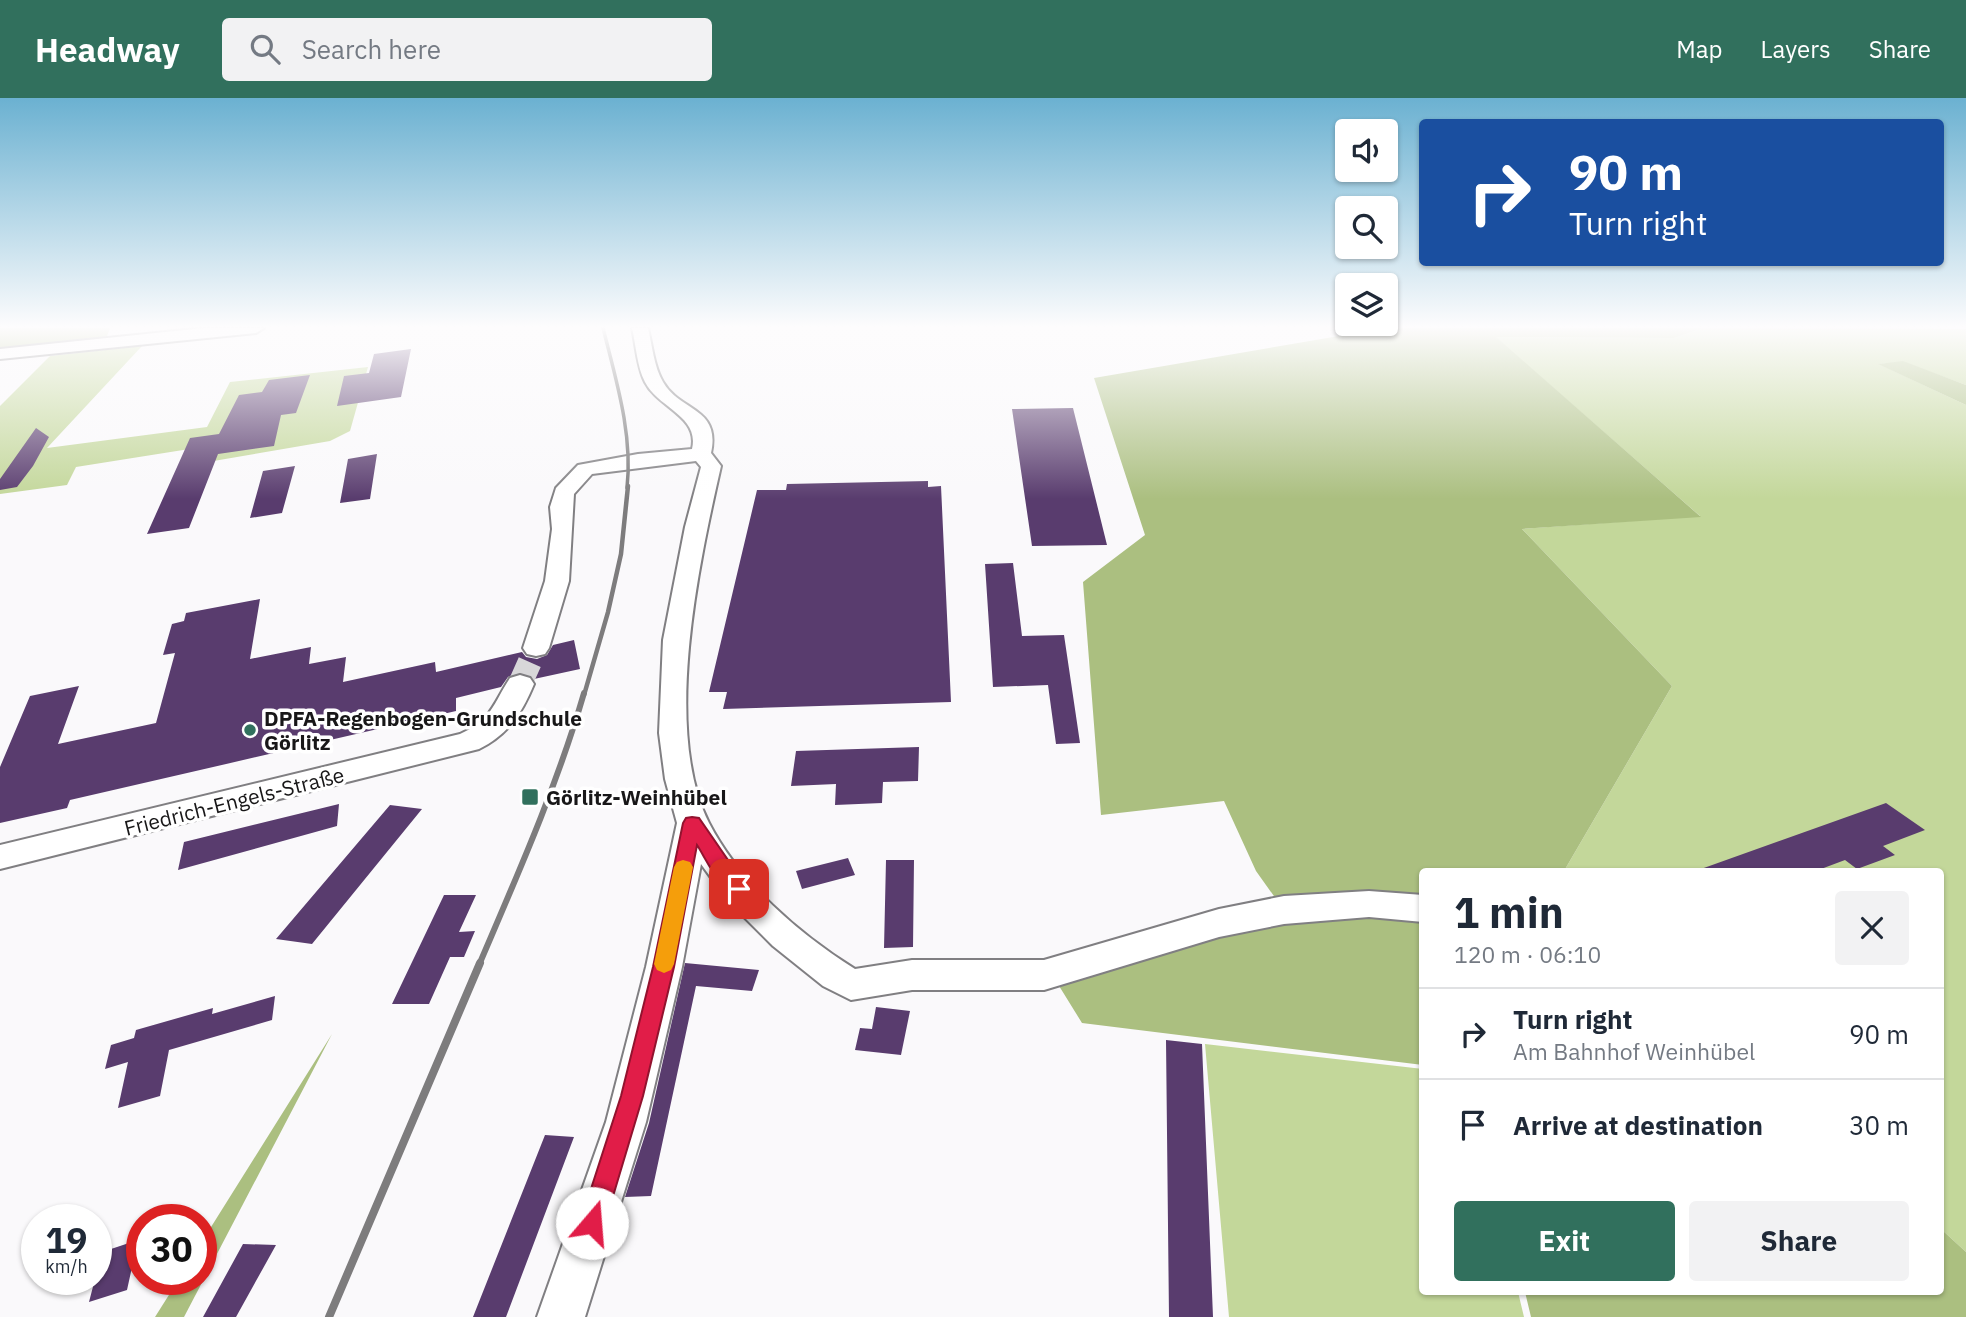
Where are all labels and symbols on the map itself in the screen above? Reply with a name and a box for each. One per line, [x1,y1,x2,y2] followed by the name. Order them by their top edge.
[264,704,582,756] place label: DPFA-Regenbogen-Grundschule Görlitz
[242,722,258,738] marker: DPFA-Regenbogen-Grundschule Görlitz
[121,760,347,842] street label: Friedrich-Engels-Straße
[546,783,727,811] place label: Görlitz-Weinhübel
[520,787,540,807] marker: Görlitz-Weinhübel
[709,859,769,919] pin
[555,1186,629,1260] position arrow
[126,1204,217,1295] speed limit sign: 30

